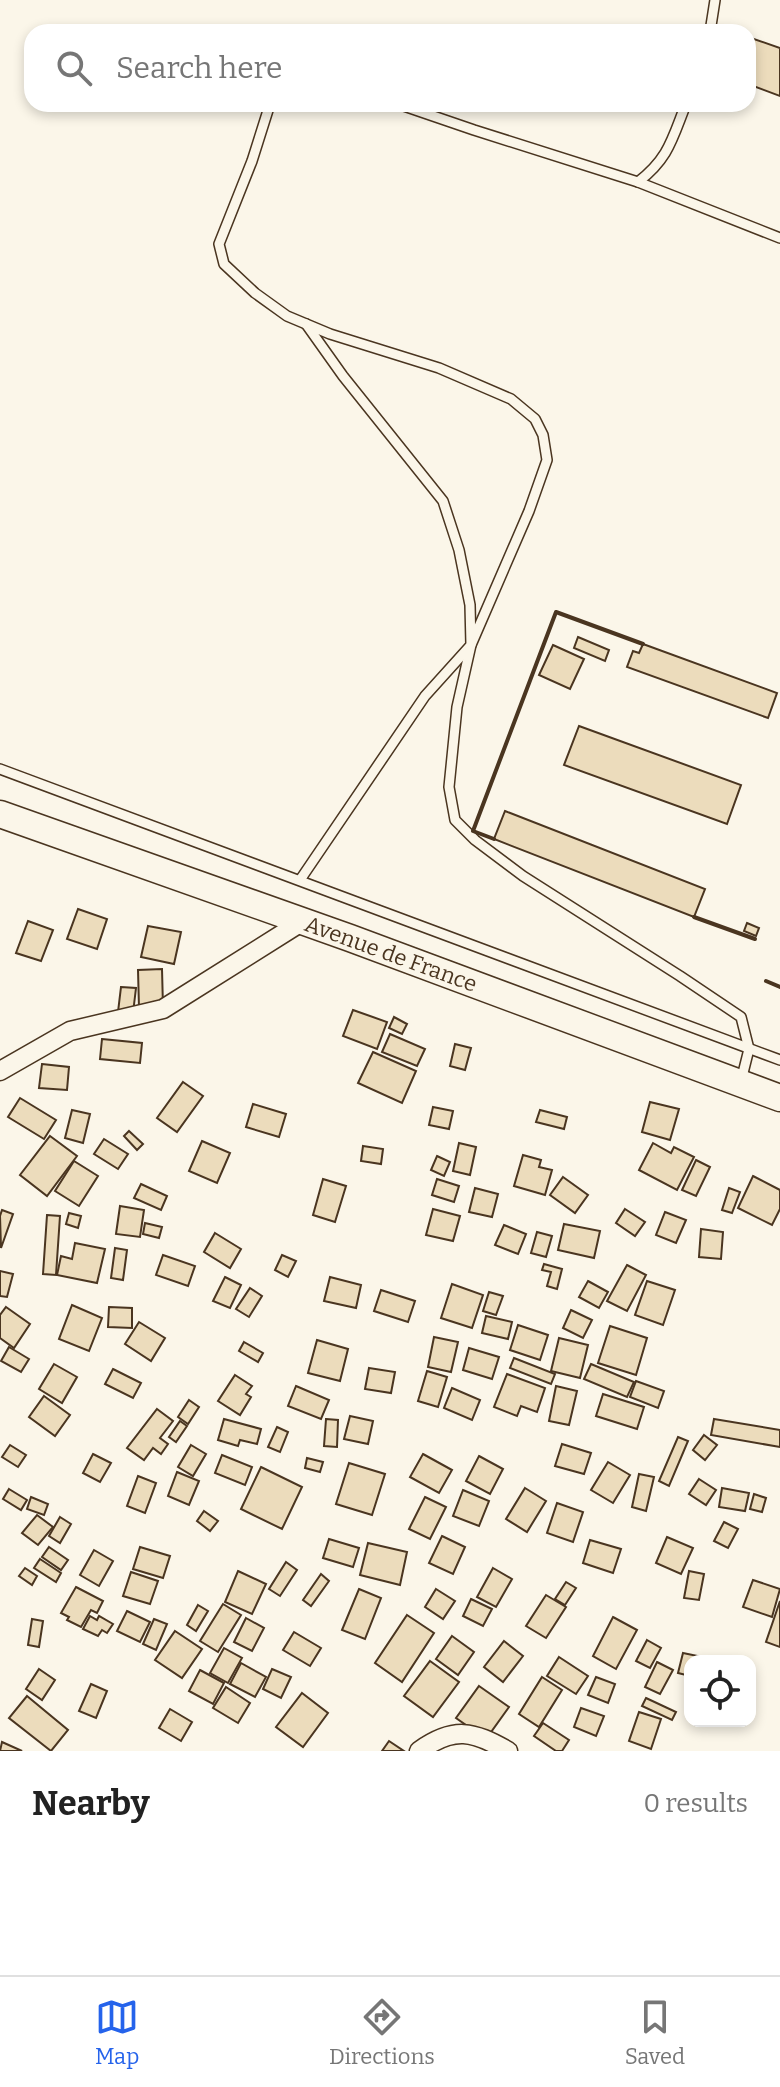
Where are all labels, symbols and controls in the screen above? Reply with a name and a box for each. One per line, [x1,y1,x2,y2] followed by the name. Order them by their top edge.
[24,24,756,112] search box
[52,46,96,90] icon: search
[116,50,283,86] text: Search here
[301,910,481,998] street label: Avenue de France
[684,1655,756,1727] map controls
[684,1655,756,1727] button: locate
[32,1783,150,1824] text: Nearby
[643,1788,748,1819] text: 0 results
[95,1995,139,2070] tab: Map
[329,1995,435,2070] tab: Directions
[625,1995,685,2070] tab: Saved

